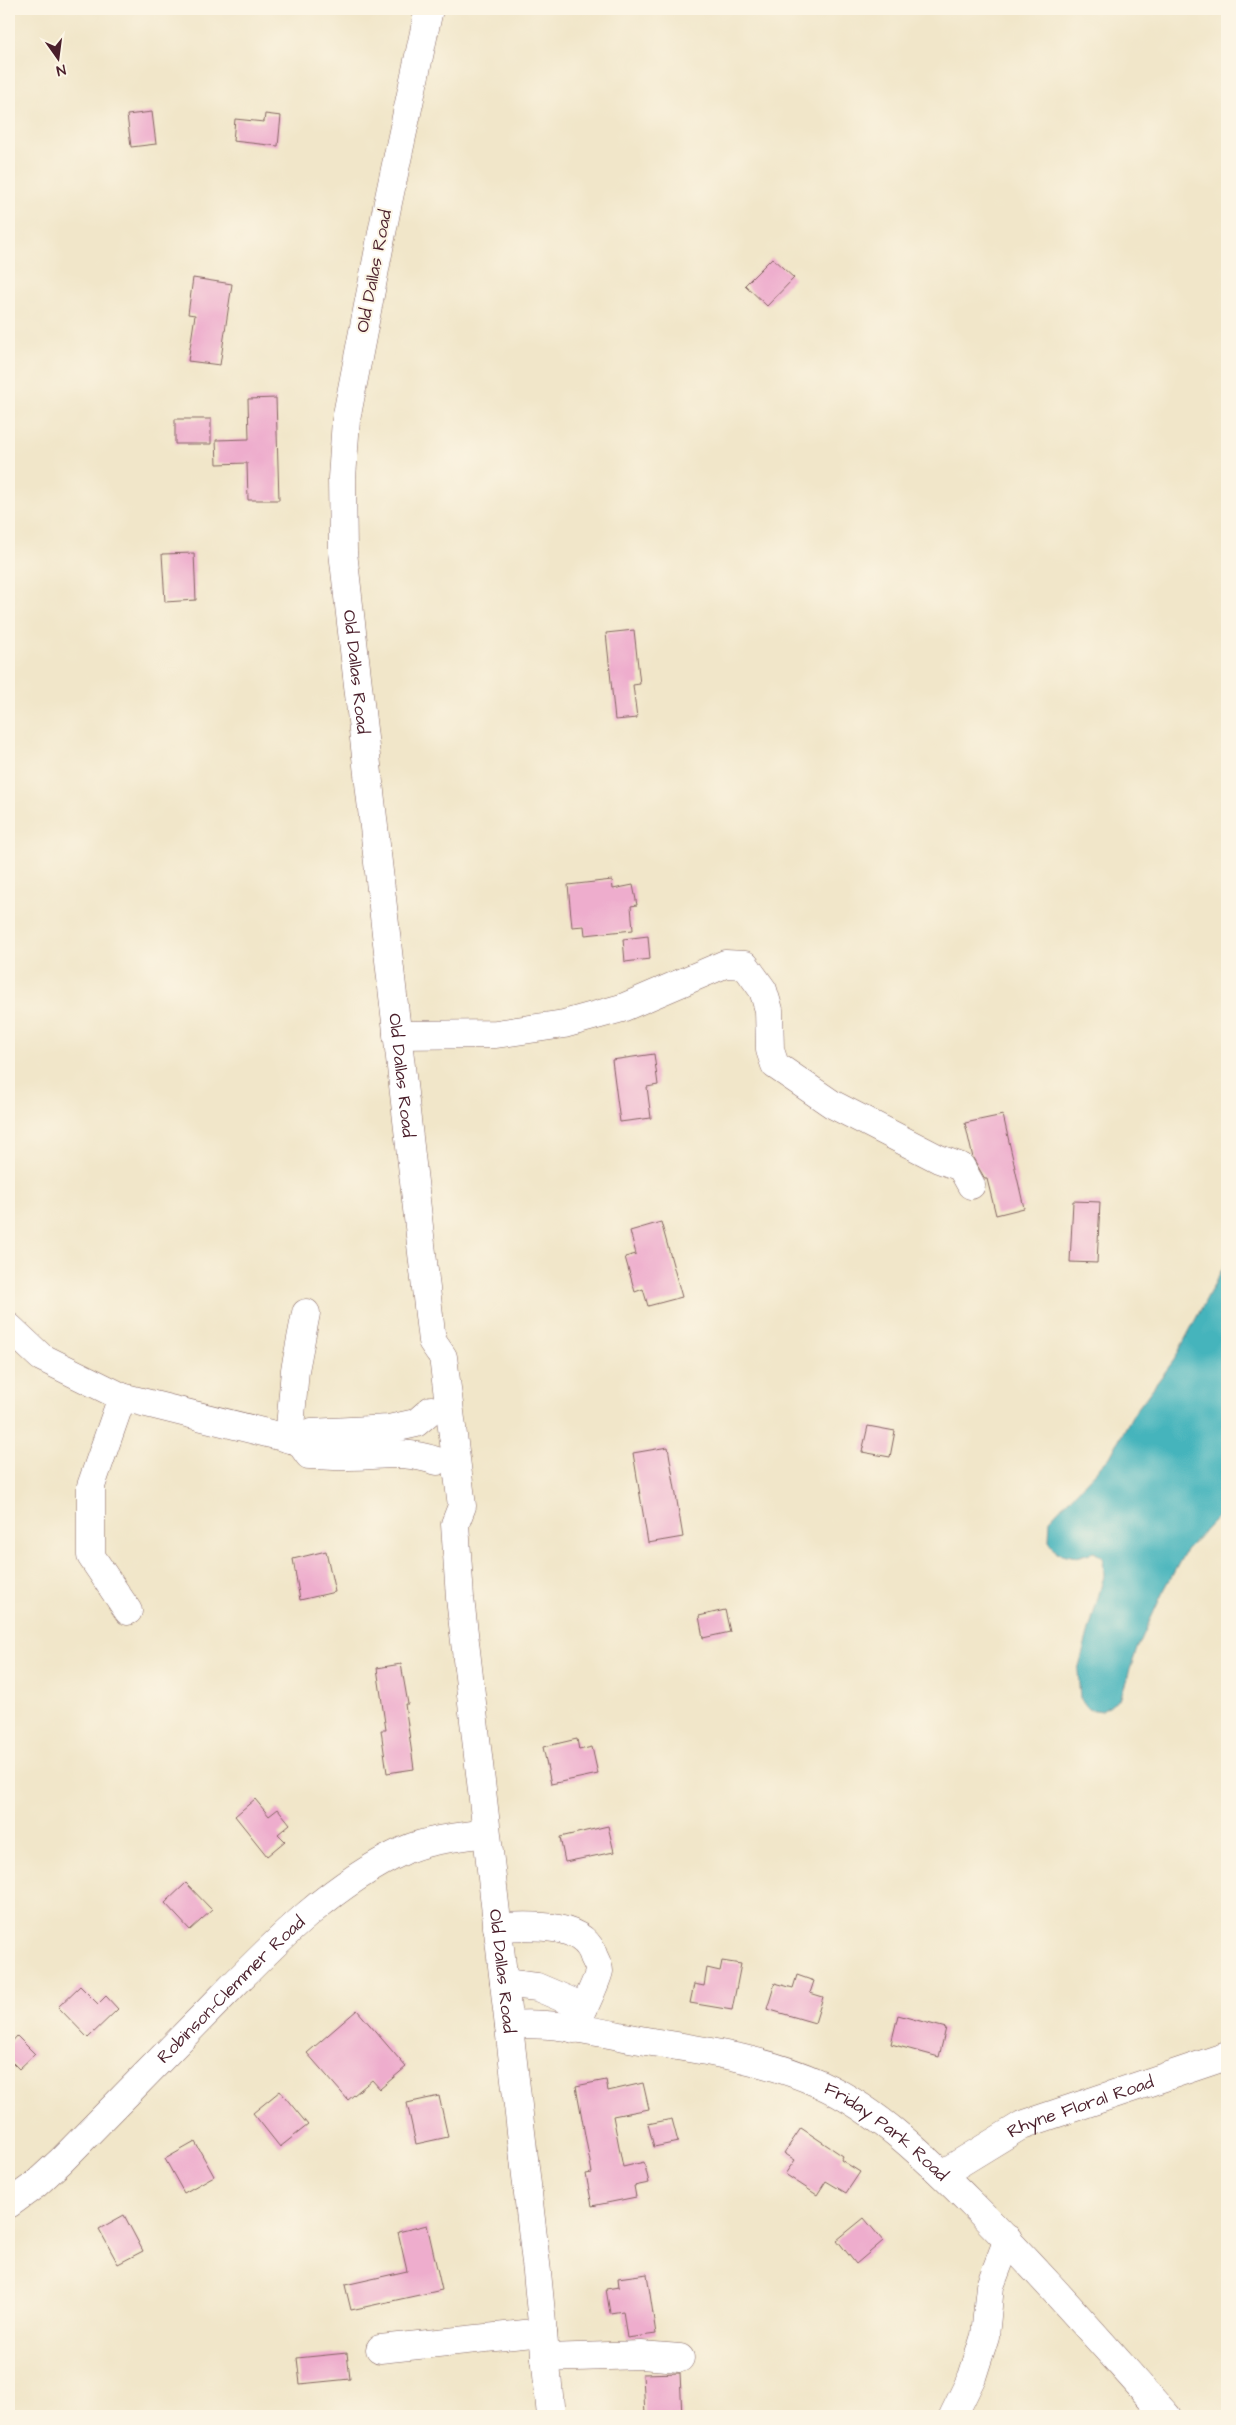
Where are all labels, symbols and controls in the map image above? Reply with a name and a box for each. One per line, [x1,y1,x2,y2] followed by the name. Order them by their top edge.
[32,32,82,82] north arrow
[54,59,68,80] text: N
[350,207,398,335] street label: Old Dallas Road
[337,608,376,735] street label: Old Dallas Road
[383,1012,421,1139] street label: Old Dallas Road
[483,1908,522,2034] street label: Old Dallas Road
[151,1910,310,2069] street label: Robinson-Clemmer Road
[1002,2069,1157,2144] street label: Rhyne Floral Road
[820,2076,954,2187] street label: Friday Park Road

